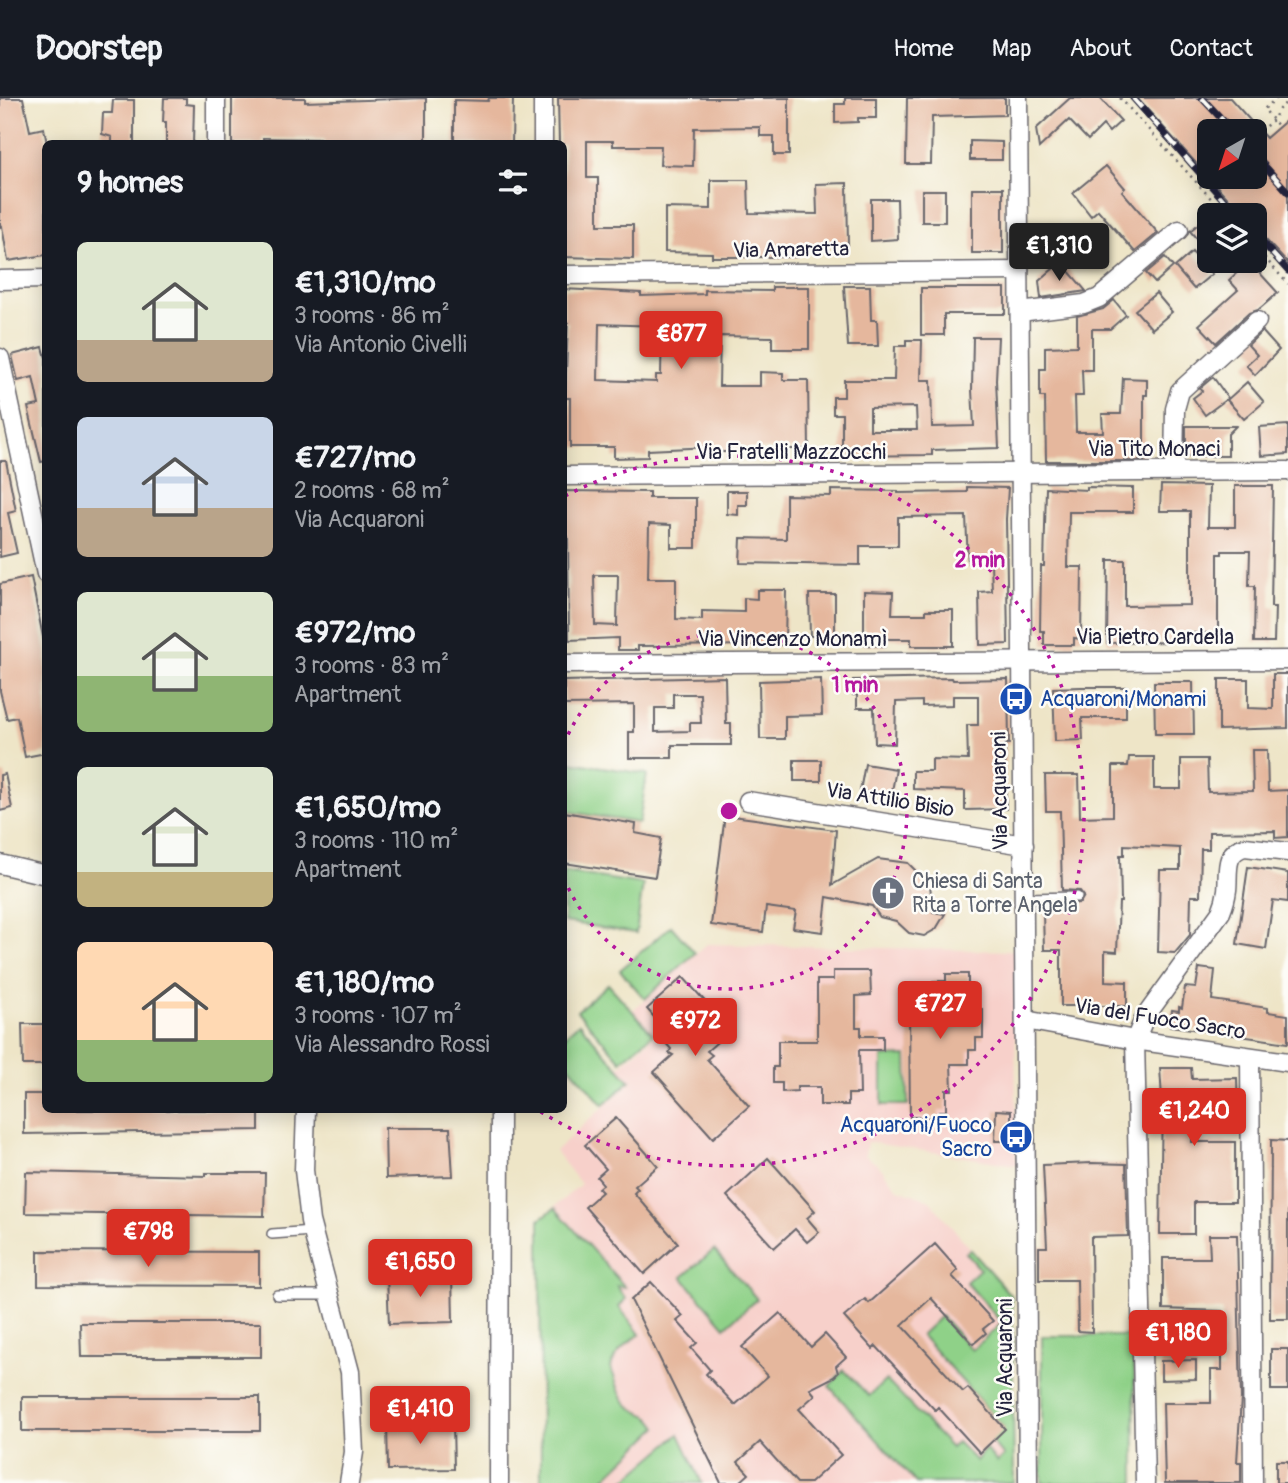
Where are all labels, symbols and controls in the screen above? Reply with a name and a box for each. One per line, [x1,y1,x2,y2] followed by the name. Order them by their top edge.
[35,28,163,69] text: Doorstep
[893,34,954,63] text: Home
[992,34,1032,63] text: Map
[1070,34,1132,63] text: About
[1170,34,1253,63] text: Contact
[1197,119,1267,189] north arrow
[1197,119,1267,273] map controls
[494,163,532,201] icon: filters
[77,164,183,201] text: 9 homes
[1197,203,1267,273] button: layers
[1002,223,1116,283] pin: €1,310
[1025,231,1093,260] text: €1,310
[733,235,849,265] street label: Via Amaretta
[294,264,436,301] text: €1,310/mo
[133,270,217,354] icon: home
[294,301,450,330] text: 3 rooms · 86 m²
[640,312,722,371] pin: €877
[655,319,707,348] text: €877
[294,330,467,359] text: Via Antonio Civelli
[1088,436,1221,463] street label: Via Tito Monaci
[294,439,416,476] text: €727/mo
[696,439,886,466] street label: Via Fratelli Mazzocchi
[133,445,217,529] icon: home
[294,476,450,505] text: 2 rooms · 68 m²
[294,505,424,534] text: Via Acquaroni
[955,547,1005,574] text: 2 min
[294,614,415,651] text: €972/mo
[133,620,217,704] icon: home
[1076,624,1234,651] street label: Via Pietro Cardella
[697,626,887,653] street label: Via Vincenzo Monamì
[294,651,449,680] text: 3 rooms · 83 m²
[832,672,879,699] text: 1 min
[294,680,401,709] text: Apartment
[997,680,1035,718] bus stop icon: Acquaroni/Monami
[1040,686,1206,713] place label: Acquaroni/Monami
[985,731,1015,851] street label: Via Acquaroni
[824,777,956,823] street label: Via Attilio Bisio
[294,789,441,826] text: €1,650/mo
[133,795,217,879] icon: home
[717,799,741,823] centre of rings
[294,826,458,855] text: 3 rooms · 110 m²
[294,855,401,884] text: Apartment
[912,868,1078,919] place label: Chiesa di Santa Rita a Torre Angela
[869,874,907,912] church icon: Chiesa di Santa Rita a Torre Angela
[294,964,434,1001] text: €1,180/mo
[133,970,217,1054] icon: home
[899,982,981,1041] pin: €727
[914,989,966,1018] text: €727
[1072,992,1248,1046] street label: Via del Fuoco Sacro
[654,998,736,1058] pin: €972
[294,1001,462,1030] text: 3 rooms · 107 m²
[669,1006,721,1035] text: €972
[294,1030,490,1059] text: Via Alessandro Rossi
[1137,1088,1251,1148] pin: €1,240
[1158,1096,1230,1125] text: €1,240
[840,1112,992,1163] place label: Acquaroni/Fuoco Sacro
[997,1118,1035,1156] bus stop icon: Acquaroni/Fuoco Sacro
[107,1210,189,1269] pin: €798
[123,1217,173,1246] text: €798
[363,1240,477,1299] pin: €1,650
[384,1247,456,1276] text: €1,650
[992,1298,1019,1417] street label: Via Acquaroni
[1121,1310,1235,1370] pin: €1,180
[1145,1318,1211,1347] text: €1,180
[363,1386,477,1446] pin: €1,410
[386,1394,454,1423] text: €1,410

